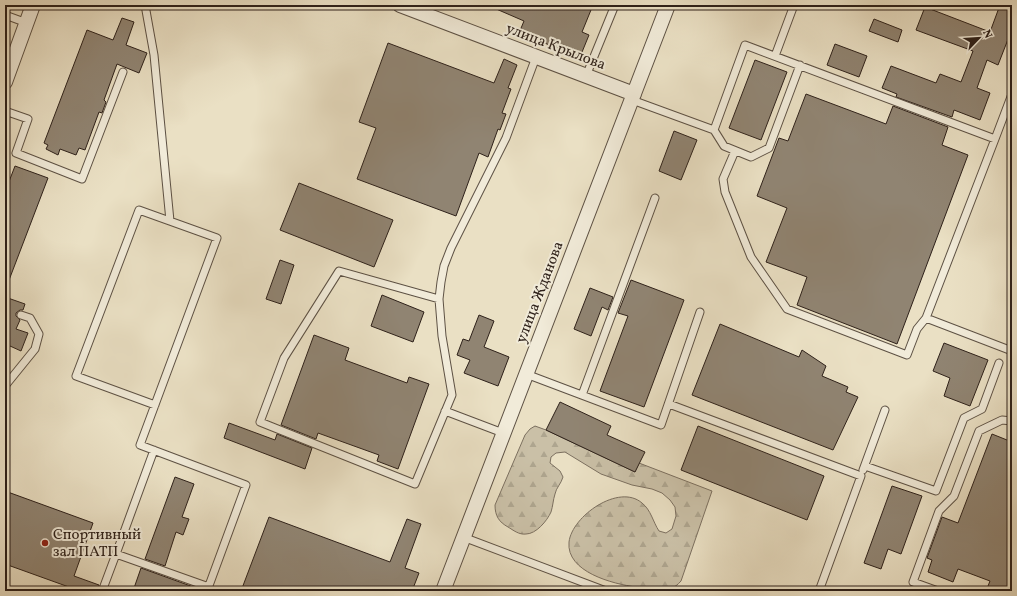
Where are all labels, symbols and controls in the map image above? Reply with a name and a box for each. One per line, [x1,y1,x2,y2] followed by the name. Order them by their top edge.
[959,18,999,58] north arrow
[503,19,608,76] street label: улица Крылова
[978,28,995,41] text: N
[511,239,569,346] street label: улица Жданова
[53,525,141,563] place label: Спортивный зал ПАТП
[40,538,50,548] marker: Спортивный зал ПАТП

